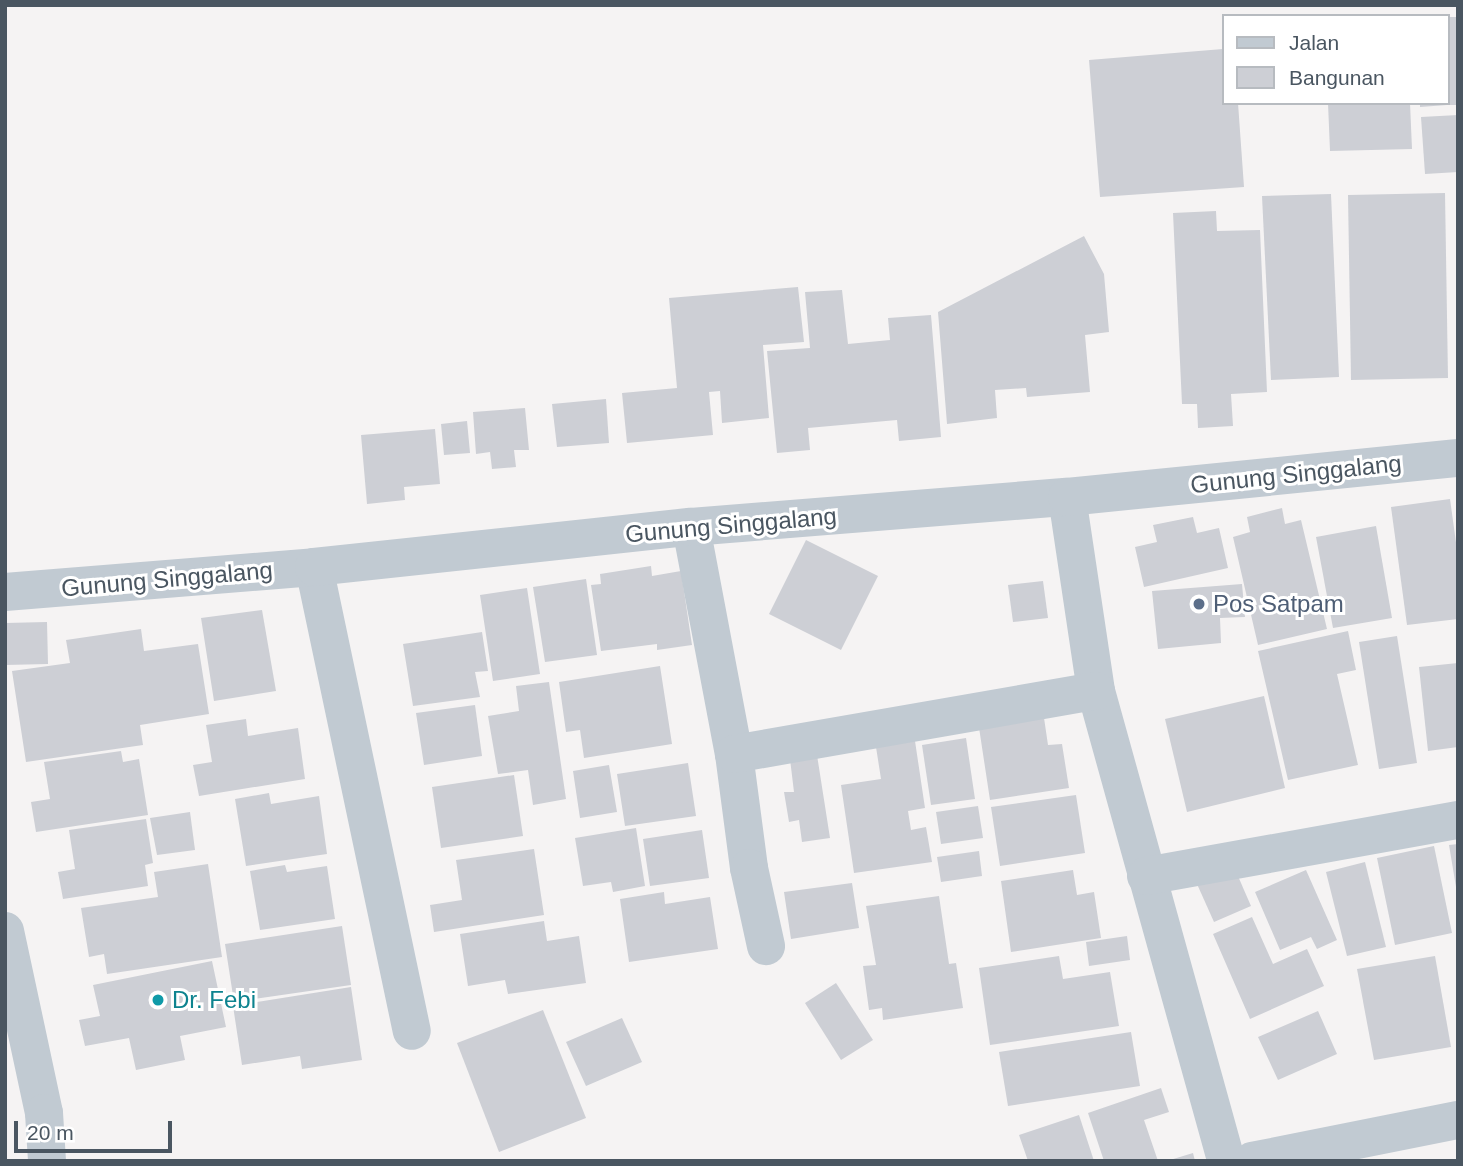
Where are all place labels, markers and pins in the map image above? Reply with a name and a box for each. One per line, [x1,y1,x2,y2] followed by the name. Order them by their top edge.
[1213,590,1344,618] place label: Pos Satpam
[1191,596,1207,612] marker: Pos Satpam
[172,986,256,1014] place label: Dr. Febi
[150,992,166,1008] marker: Dr. Febi

